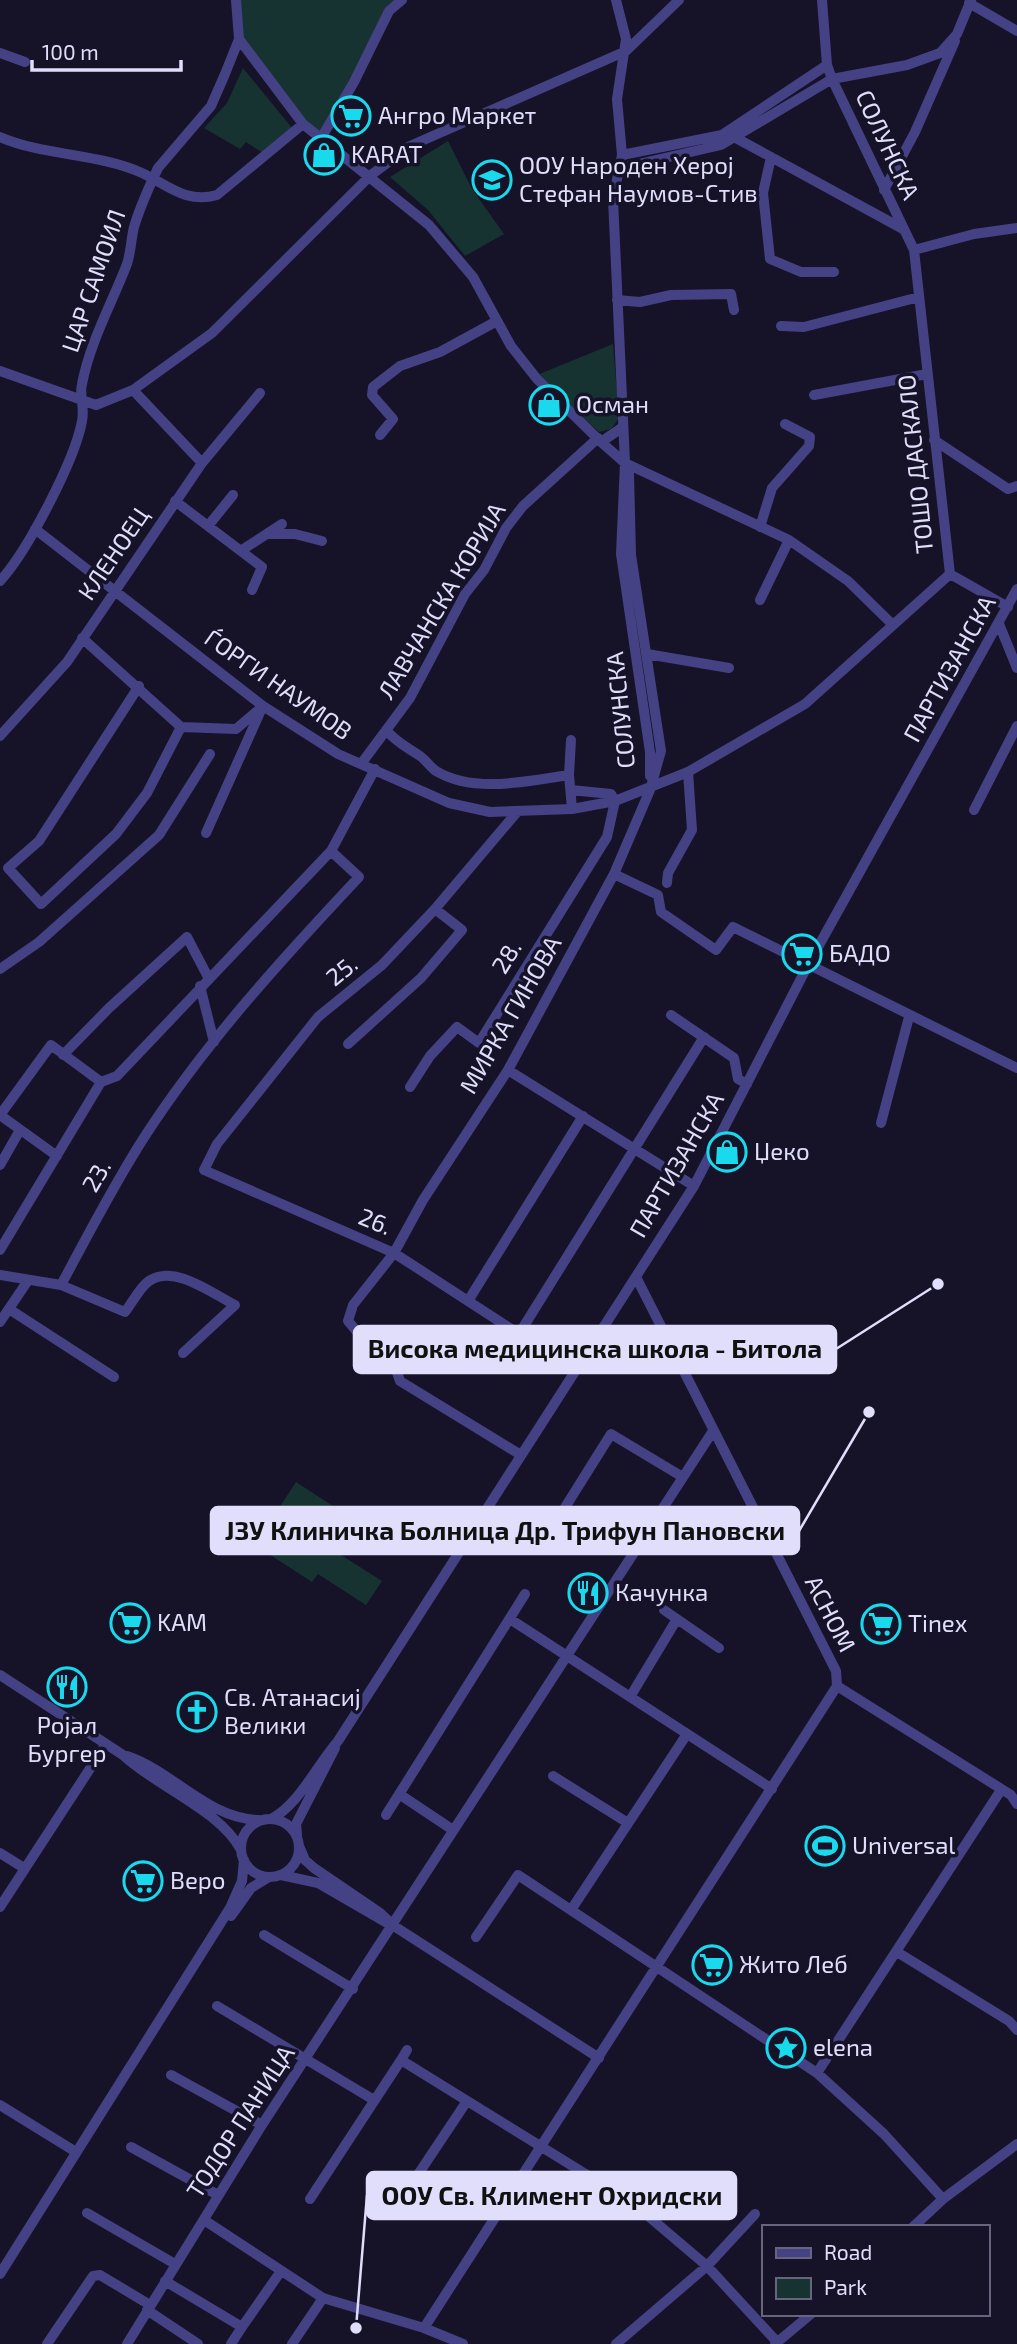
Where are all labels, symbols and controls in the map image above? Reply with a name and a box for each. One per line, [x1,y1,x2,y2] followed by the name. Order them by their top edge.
[32,28,180,72] scale bar
[42,39,99,64] text: 100 m
[850,85,926,204] street label: СОЛУНСКА
[330,95,372,137] supermarket icon: Ангро Маркет
[378,100,537,129] place label: Ангро Маркет
[303,134,345,176] shop icon: KARAT
[351,139,422,168] place label: KARAT
[519,150,758,208] place label: ООУ Народен Херој Стефан Наумов-Стив
[471,159,513,201] school or university icon: ООУ Народен Херој Стефан Наумов-Стив
[55,205,131,356] street label: ЦАР САМОИЛ
[891,373,938,555] street label: ТОШО ДАСКАЛО
[528,384,570,426] shop icon: Осман
[576,389,649,418] place label: Осман
[371,497,511,704] street label: ЛАВЧАНСКА КОРИЈА
[71,501,154,605] street label: КЛЕНОЕЦ
[897,590,1001,747] street label: ПАРТИЗАНСКА
[200,622,358,745] street label: ЃОРГИ НАУМОВ
[599,650,640,770] street label: СОЛУНСКА
[453,930,567,1098] street label: МИРКА ГИНОВА
[781,933,823,975] supermarket icon: БАДО
[485,934,527,978] street label: 28.
[829,938,891,967] place label: БАДО
[320,949,363,991] street label: 25.
[622,1086,729,1242] street label: ПАРТИЗАНСКА
[706,1131,748,1173] shop icon: Џеко
[754,1136,810,1165] place label: Џеко
[75,1154,116,1196] street label: 23.
[355,1201,396,1240] street label: 26.
[354,1326,836,1373] callout: Висока медицинска школа - Битола
[368,1332,822,1363] text: Висока медицинска школа - Битола
[211,1507,799,1554] callout: ЈЗУ Клиничка Болница Др. Трифун Пановски
[225,1514,785,1545] text: ЈЗУ Клиничка Болница Др. Трифун Пановски
[800,1570,863,1656] street label: АСНОМ
[567,1572,609,1614] restaurant icon: Качунка
[615,1577,708,1607] place label: Качунка
[109,1602,151,1644] supermarket icon: KAM
[860,1603,902,1645] supermarket icon: Tinex
[157,1607,207,1636] place label: KAM
[908,1608,968,1637] place label: Tinex
[46,1666,88,1708] restaurant icon: Ројал Бургер
[224,1682,361,1739] place label: Св. Атанасиј Велики
[176,1691,218,1733] church icon: Св. Атанасиј Велики
[28,1710,106,1768] place label: Ројал Бургер
[804,1825,846,1867] sports icon: Universal
[852,1830,955,1859] place label: Universal
[122,1860,164,1902] supermarket icon: Веро
[170,1865,226,1894] place label: Веро
[691,1944,733,1986] supermarket icon: Жито Леб
[739,1949,848,1978] place label: Жито Леб
[765,2027,807,2069] place icon: elena
[813,2032,873,2061] place label: elena
[180,2039,300,2203] street label: ТОДОР ПАНИЦА
[367,2172,736,2219] callout: ООУ Св. Климент Охридски
[382,2179,722,2210] text: ООУ Св. Климент Охридски
[762,2225,989,2316] legend
[824,2239,872,2264] text: Road
[824,2274,867,2299] text: Park

